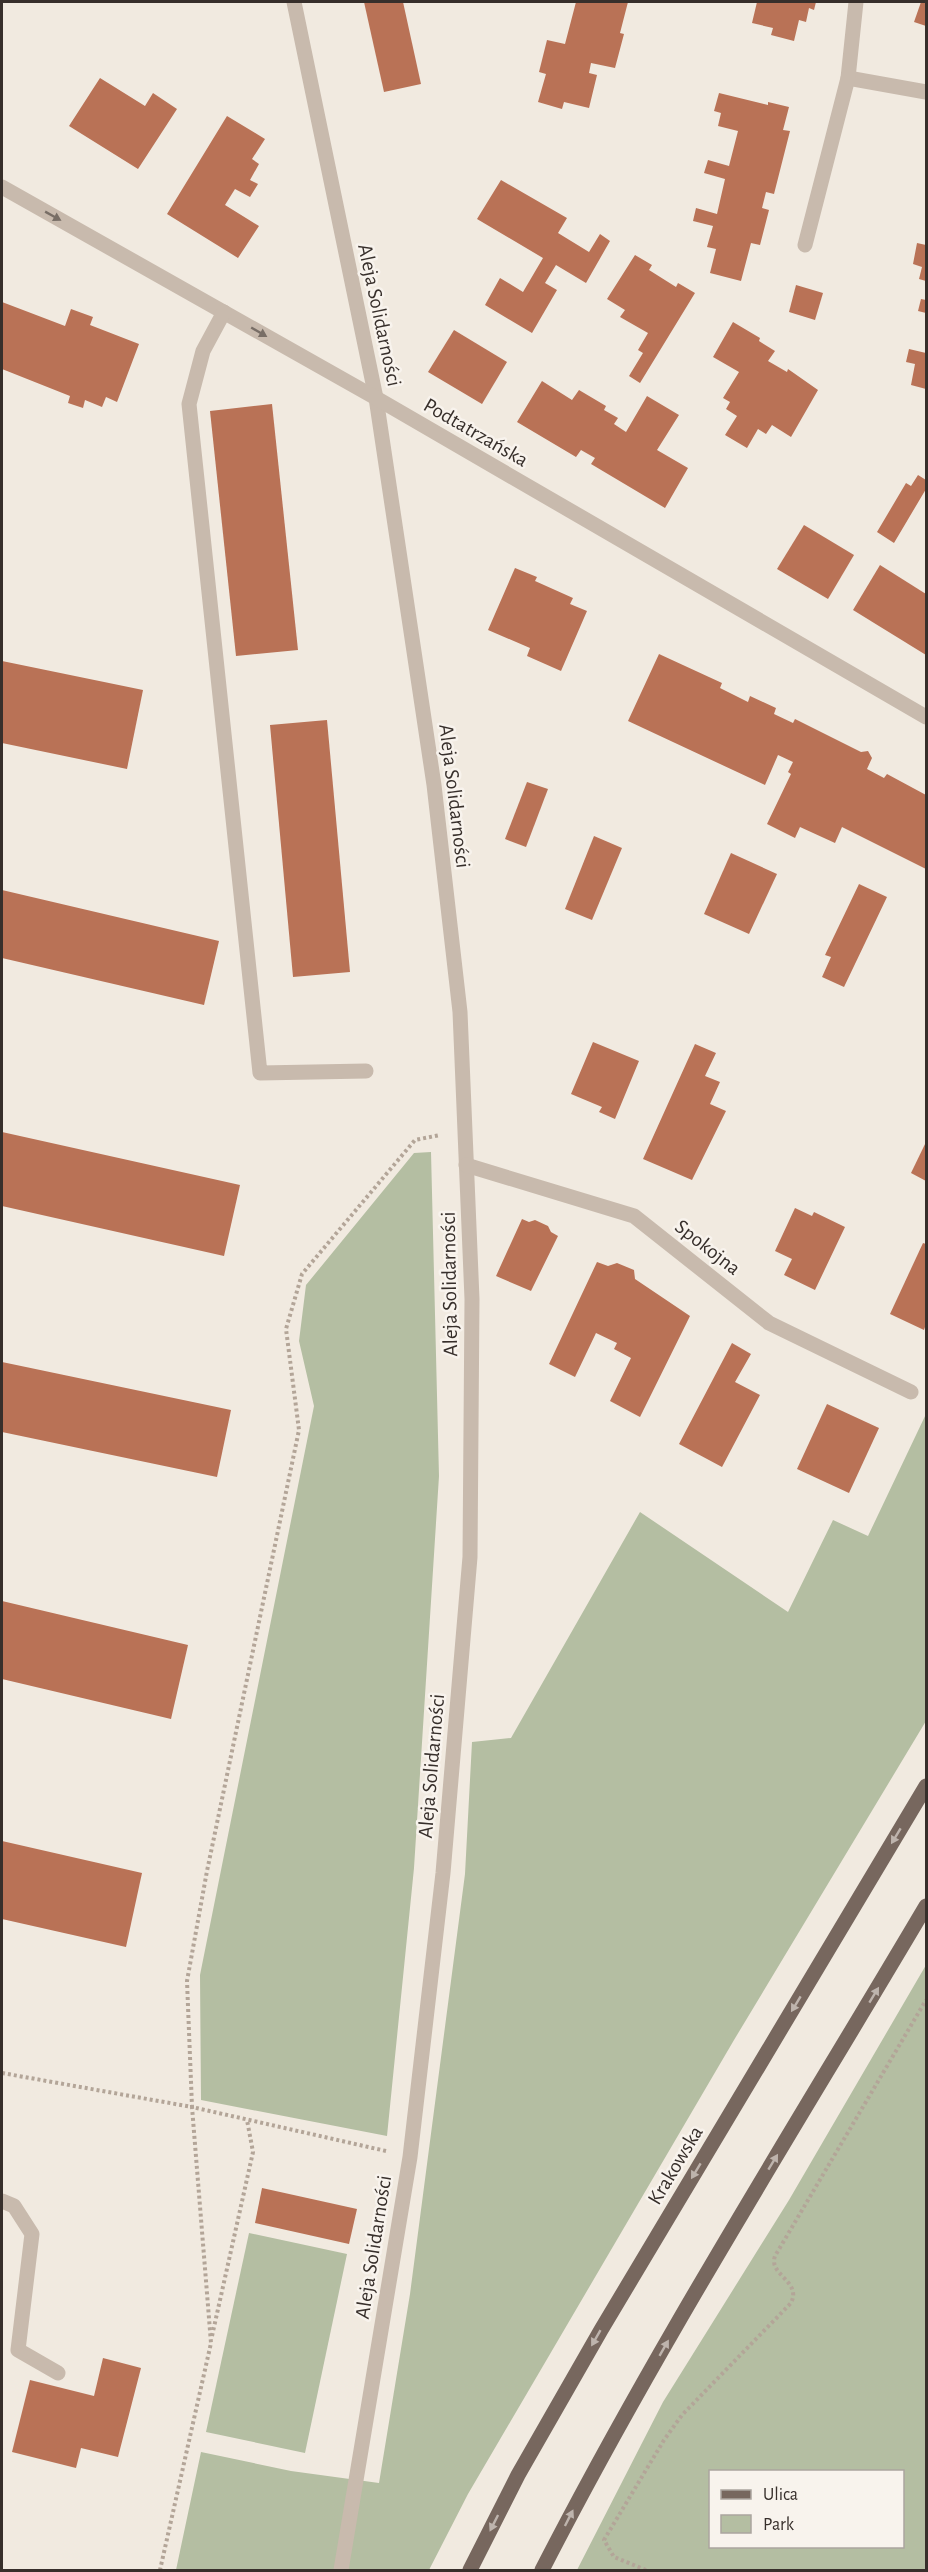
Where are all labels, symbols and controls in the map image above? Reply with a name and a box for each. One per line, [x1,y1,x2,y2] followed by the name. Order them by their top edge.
[44,210,61,220] one-way arrow
[354,242,405,388] street label: Aleja Solidarności
[251,327,268,337] one-way arrow
[420,394,532,471] street label: Podtatrzańska
[435,723,474,869] street label: Aleja Solidarności
[438,1211,461,1357] street label: Aleja Solidarności
[671,1216,745,1279] street label: Spokojna
[415,1693,448,1839] street label: Aleja Solidarności
[891,1828,902,1844] one-way arrow
[868,1987,879,2003] one-way arrow
[791,1996,802,2012] one-way arrow
[644,2122,707,2208] street label: Krakowska
[768,2154,779,2170] one-way arrow
[691,2163,702,2179] one-way arrow
[352,2174,395,2320] street label: Aleja Solidarności
[591,2330,602,2346] one-way arrow
[659,2339,669,2356] one-way arrow
[709,2470,904,2548] legend
[763,2486,798,2504] text: Ulica
[564,2510,574,2527] one-way arrow
[489,2514,499,2531] one-way arrow
[763,2516,795,2534] text: Park

